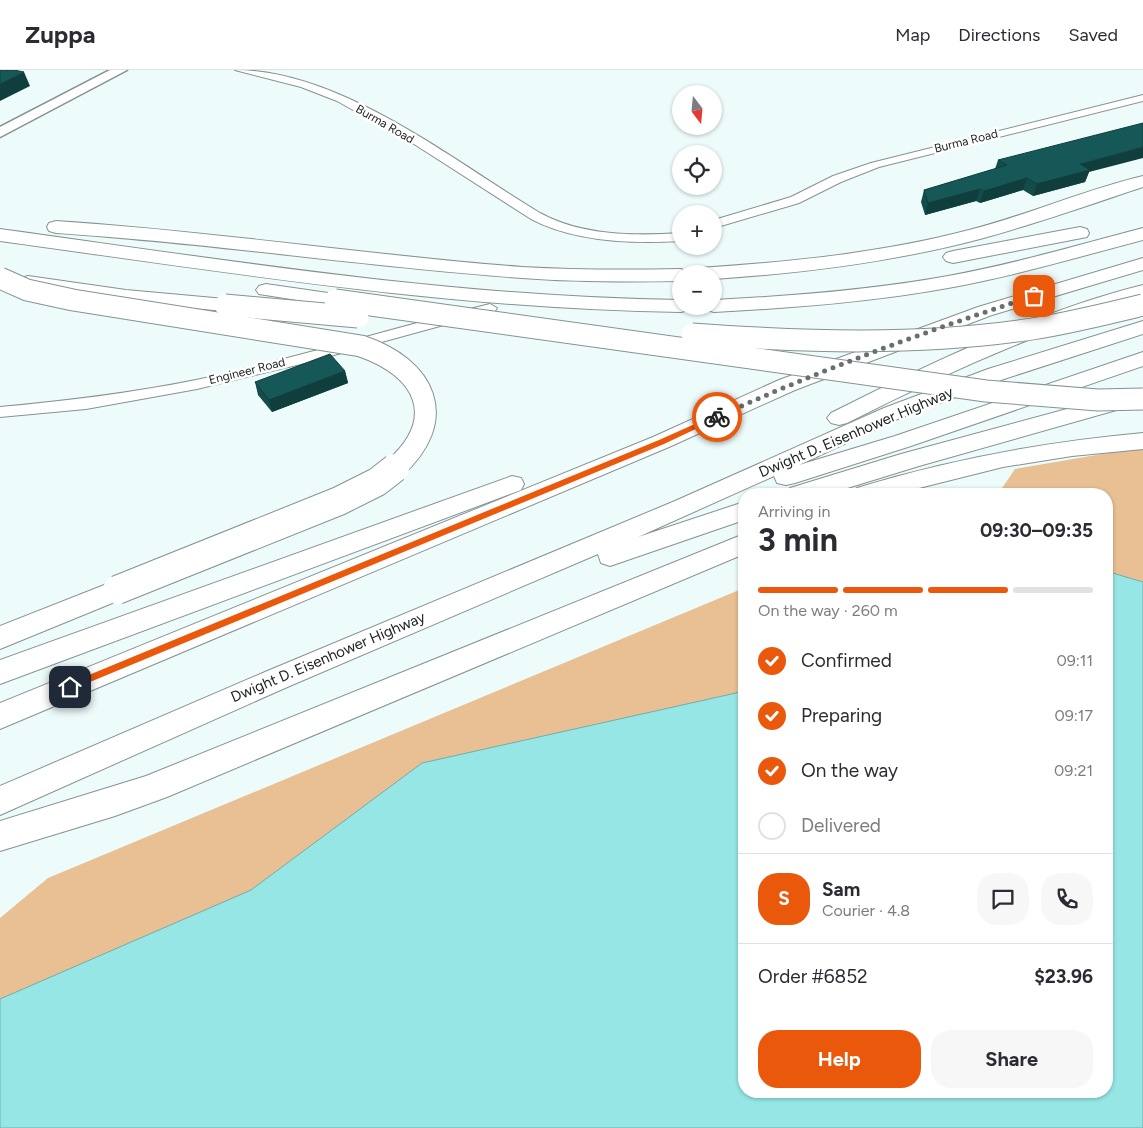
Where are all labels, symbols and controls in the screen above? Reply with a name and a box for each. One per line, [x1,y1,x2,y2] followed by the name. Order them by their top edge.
[25,20,95,49] text: Zuppa
[895,24,930,46] text: Map
[958,24,1040,46] text: Directions
[1068,24,1118,46] text: Saved
[672,85,722,135] north arrow
[672,85,722,315] map controls
[353,102,417,146] street label: Burma Road
[933,126,999,156] street label: Burma Road
[672,145,722,195] button: locate
[672,205,722,255] button: +
[672,265,722,315] button: −
[1013,275,1055,317] pin
[1020,282,1048,310] icon: bag
[207,355,287,387] street label: Engineer Road
[756,383,956,481] street label: Dwight D. Eisenhower Highway
[692,392,742,442] courier
[703,403,731,431] icon: bike
[758,502,830,521] text: Arriving in
[980,519,1093,542] text: 09:30–09:35
[758,521,838,559] text: 3 min
[758,601,898,620] text: On the way · 260 m
[228,608,428,706] street label: Dwight D. Eisenhower Highway
[758,647,786,675] icon: check
[801,649,892,672] text: Confirmed
[1056,651,1093,670] text: 09:11
[49,666,91,708] pin
[56,673,84,701] icon: home
[758,702,786,730] icon: check
[801,704,882,727] text: Preparing
[1054,706,1093,725] text: 09:17
[758,757,786,785] icon: check
[801,759,898,782] text: On the way
[1054,761,1093,780] text: 09:21
[801,814,881,837] text: Delivered
[977,873,1029,925] button: chat
[1041,873,1093,925] button: phone
[822,878,860,901] text: Sam
[778,887,790,910] text: S
[822,901,910,920] text: Courier · 4.8
[758,965,868,988] text: Order #6852
[1034,965,1093,988] text: $23.96
[758,1030,921,1088] button: Help
[931,1030,1093,1088] button: Share

